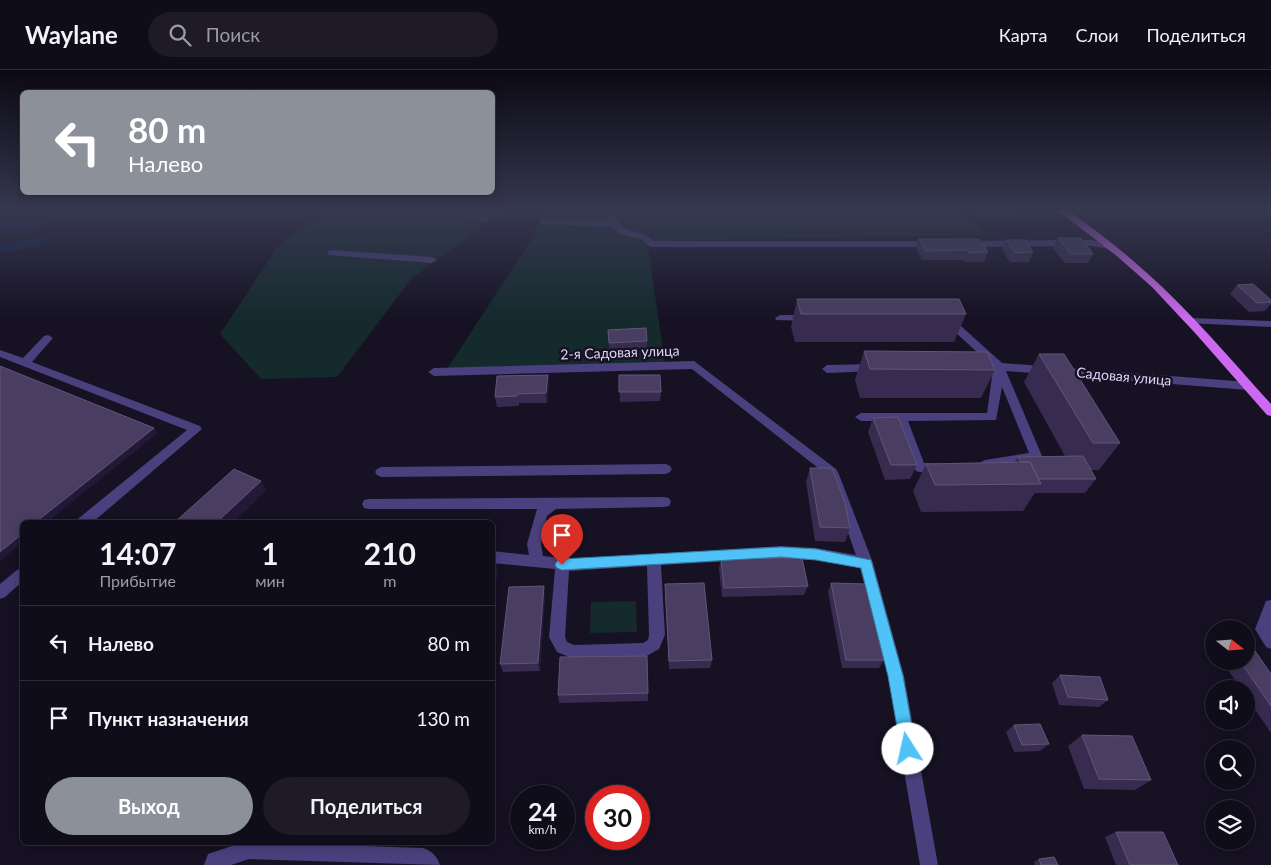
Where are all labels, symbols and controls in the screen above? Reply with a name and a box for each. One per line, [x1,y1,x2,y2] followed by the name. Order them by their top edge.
[148,12,498,57] search box
[25,20,118,49] text: Waylane
[166,21,194,49] icon: search
[206,23,260,46] text: Поиск
[999,24,1047,46] text: Карта
[1075,24,1119,46] text: Слои
[1147,24,1246,46] text: Поделиться
[128,108,206,150] text: 80 m
[45,110,110,175] icon: left
[128,150,203,177] text: Налево
[560,341,680,363] street label: 2-я Садовая улица
[1076,363,1172,389] street label: Садовая улица
[541,514,583,565] pin
[548,521,576,549] icon: arrive
[99,535,176,571] text: 14:07
[261,535,279,571] text: 1
[364,535,416,571] text: 210
[99,571,176,590] text: Прибытие
[255,571,285,590] text: мин
[383,571,396,590] text: m
[1205,620,1255,670] north arrow
[1205,620,1255,850] map controls
[45,629,73,657] icon: left
[88,632,154,655] text: Налево
[427,632,470,655] text: 80 m
[1205,680,1255,730] button: sound
[45,704,73,732] icon: arrive
[88,707,249,730] text: Пункт назначения
[416,707,470,730] text: 130 m
[881,722,933,774] position arrow
[1205,740,1255,790] button: search
[45,777,253,835] button: Выход
[263,777,470,835] button: Поделиться
[585,785,650,850] speed limit sign: 30
[528,796,557,826] text: 24
[1205,800,1255,850] button: layers
[528,822,557,837] text: km/h

